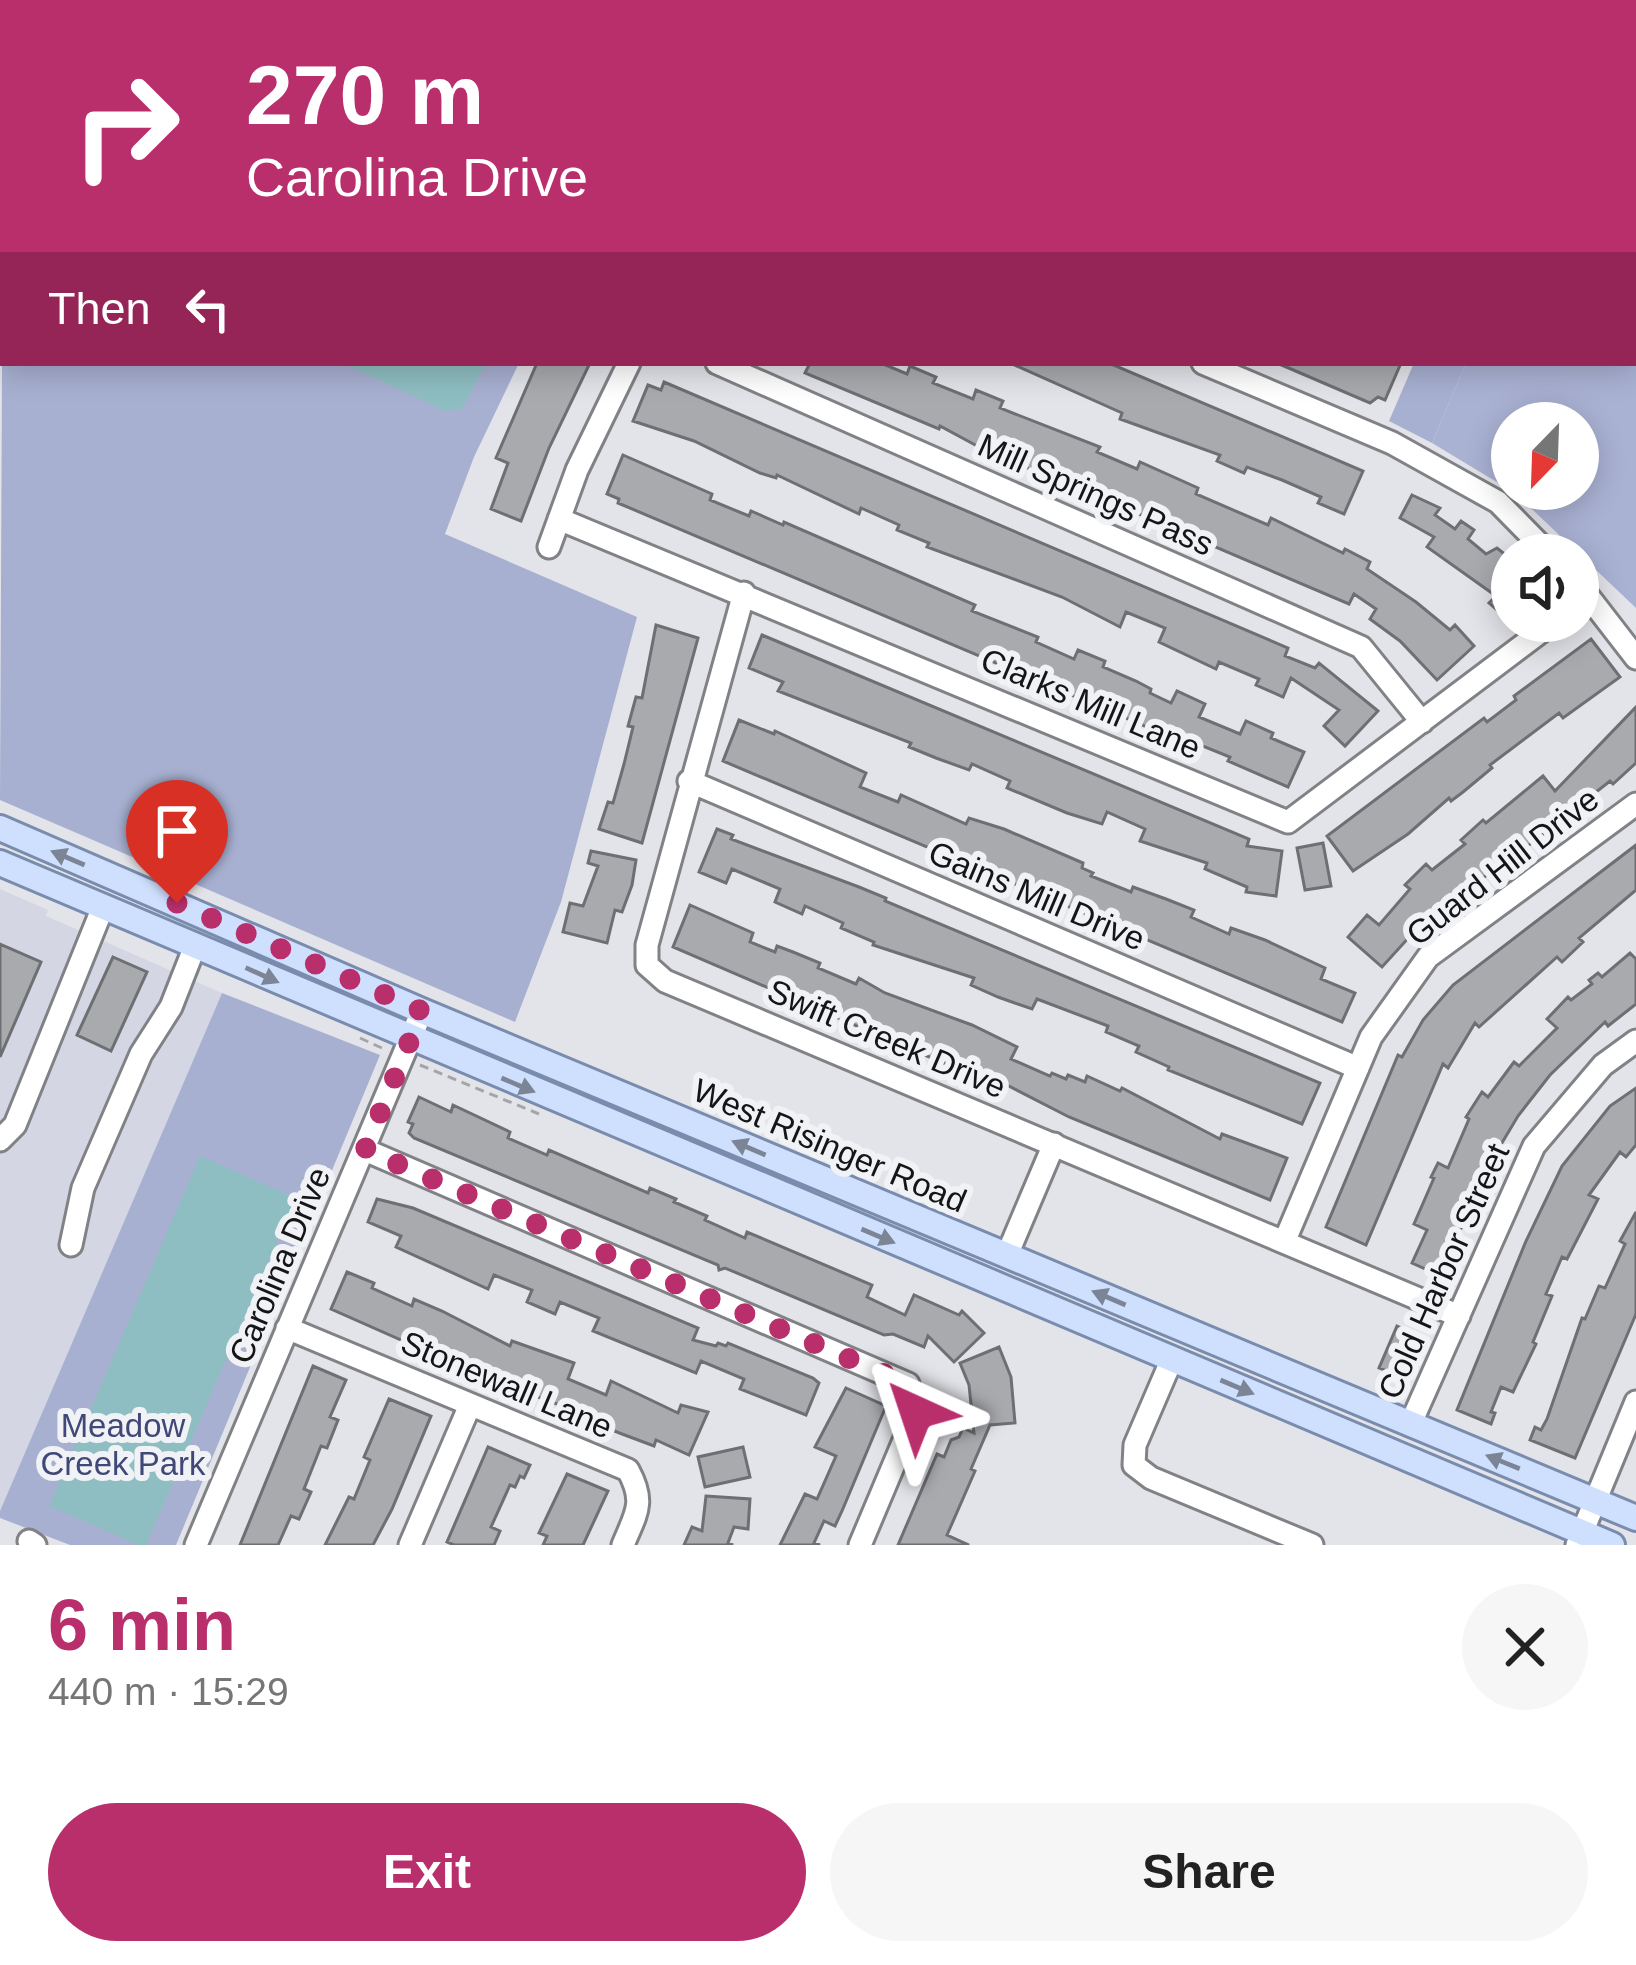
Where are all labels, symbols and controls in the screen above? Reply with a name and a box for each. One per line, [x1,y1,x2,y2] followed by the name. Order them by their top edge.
[48,48,204,204] icon: right
[246,48,484,142] text: 270 m
[246,147,588,207] text: Carolina Drive
[175,276,241,342] icon: left
[48,283,151,334] text: Then
[1491,402,1599,510] north arrow
[1491,402,1599,642] map controls
[973,426,1219,563] street label: Mill Springs Pass
[1491,534,1599,642] button: sound
[976,641,1206,766] street label: Clarks Mill Lane
[126,780,228,903] pin
[1399,780,1605,953] street label: Guard Hill Drive
[144,798,210,864] icon: arrive
[923,833,1150,958] street label: Gains Mill Drive
[50,847,85,867] one-way arrow
[244,966,280,985] one-way arrow
[762,972,1011,1105] street label: Swift Creek Drive
[688,1071,972,1220] street label: West Risinger Road
[501,1075,536,1095] one-way arrow
[732,1137,767,1157] one-way arrow
[1371,1138,1516,1404] street label: Cold Harbor Street
[222,1162,337,1369] street label: Carolina Drive
[860,1227,896,1246] one-way arrow
[1090,1288,1126,1307] one-way arrow
[396,1323,618,1446] street label: Stonewall Lane
[853,1349,979,1475] position arrow
[1220,1378,1256,1397] one-way arrow
[40,1407,206,1482] park label: Meadow Creek Park
[1485,1452,1521,1471] one-way arrow
[1462,1584,1588,1710] button: close
[48,1585,236,1665] text: 6 min
[48,1670,289,1713] text: 440 m · 15:29
[48,1803,806,1941] button: Exit
[830,1803,1588,1941] button: Share

